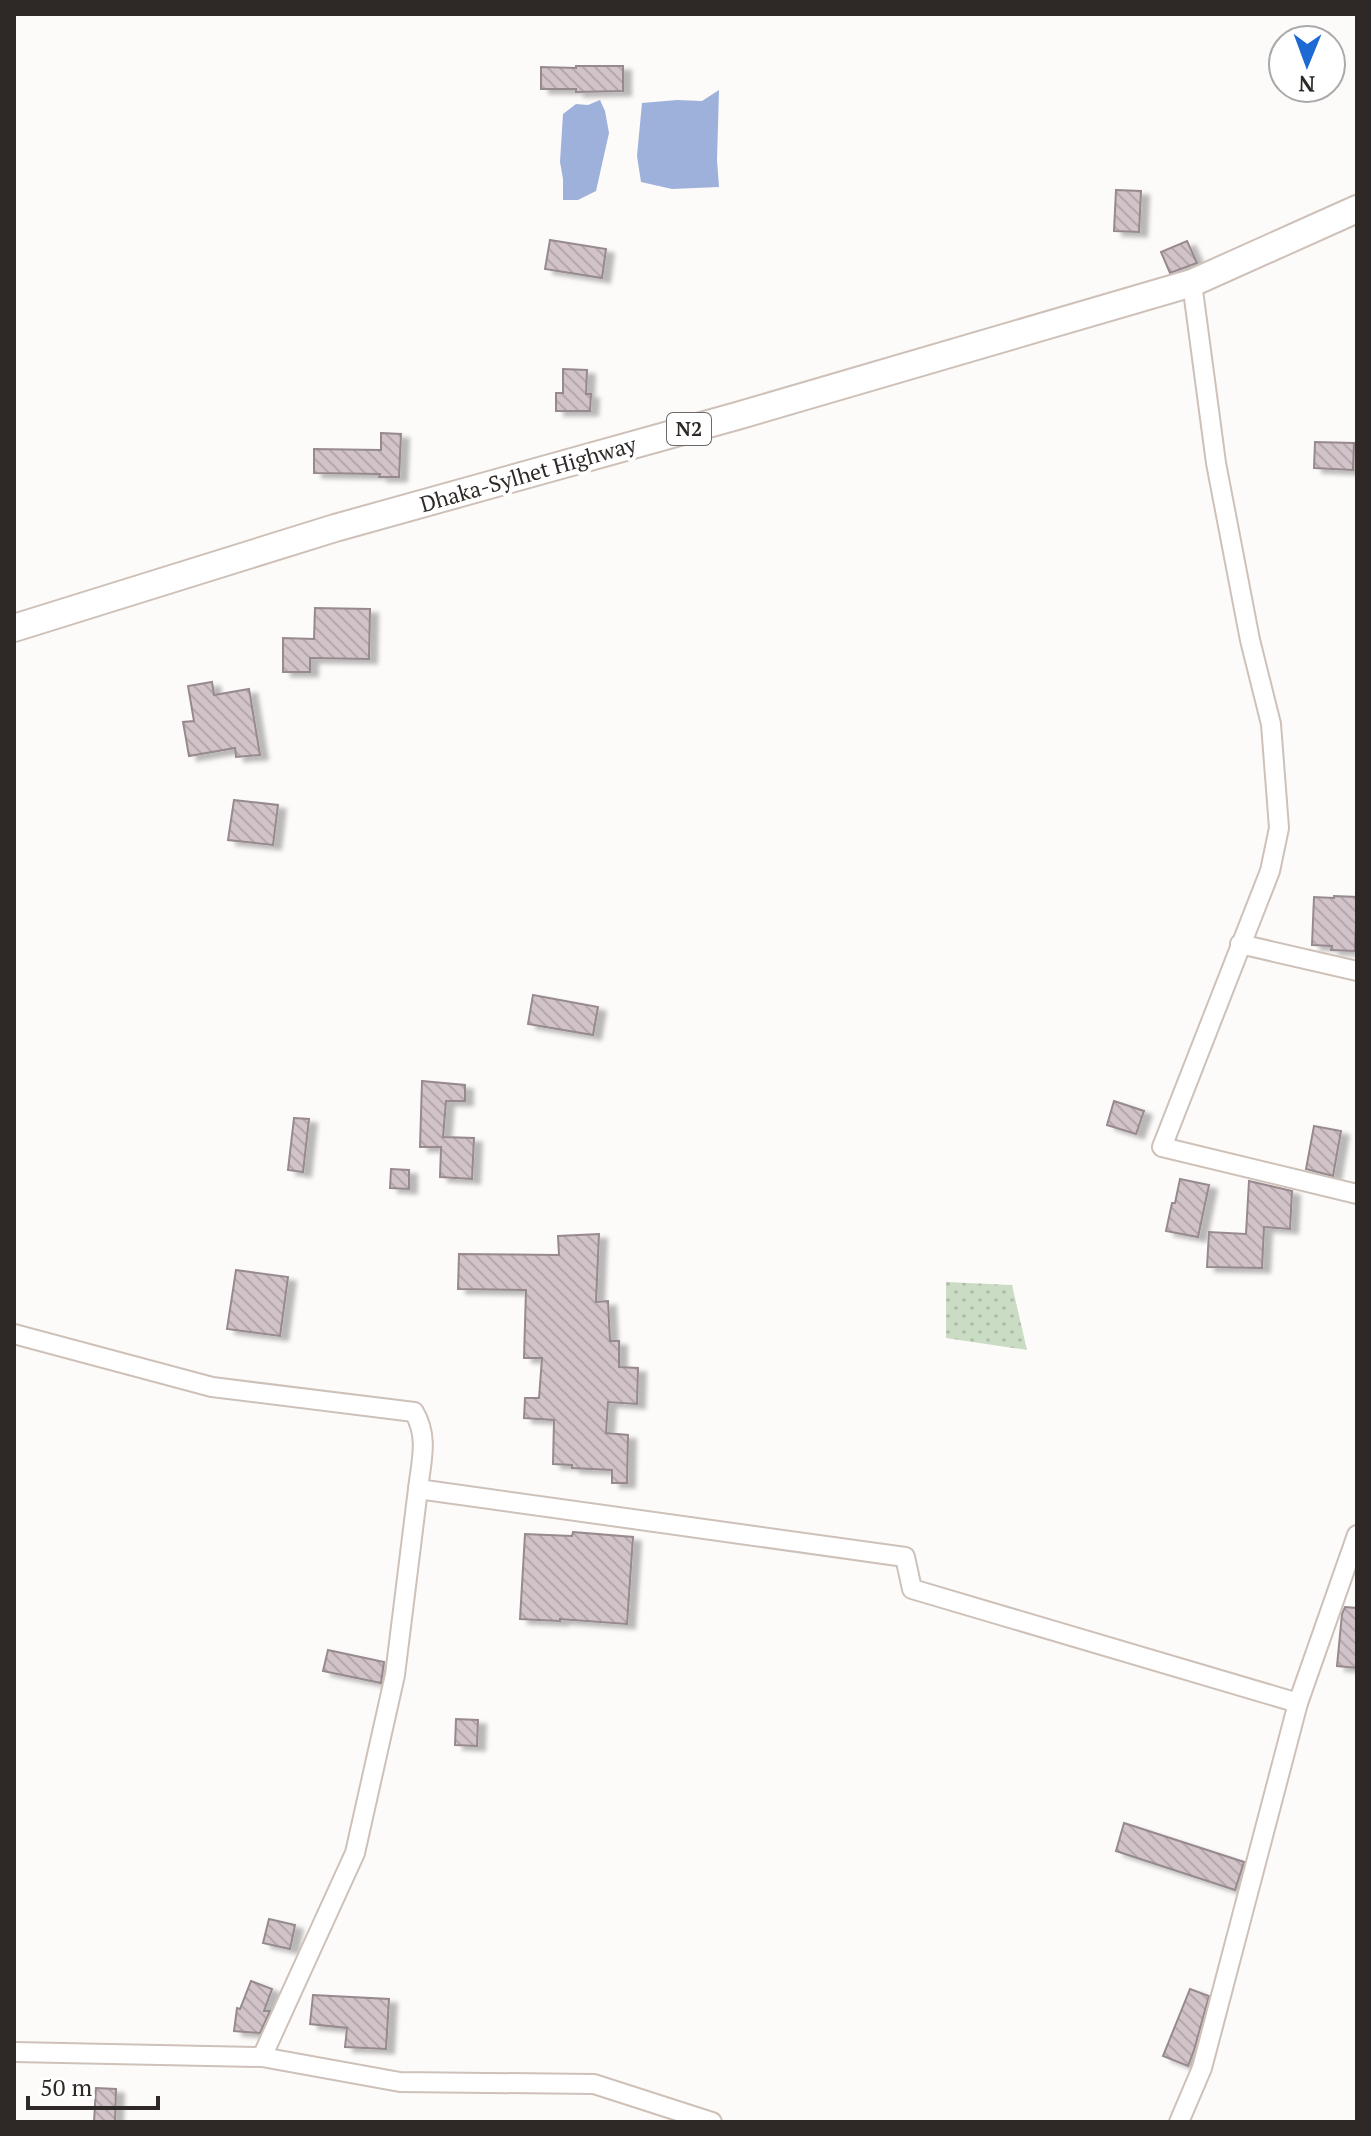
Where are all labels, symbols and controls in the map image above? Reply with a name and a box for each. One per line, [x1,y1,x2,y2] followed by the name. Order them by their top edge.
[1267,24,1347,104] north arrow
[1298,70,1315,99] text: N
[667,413,711,445] road number: N2
[416,428,640,518] street label: Dhaka-Sylhet Highway
[28,2060,158,2110] scale bar
[40,2071,92,2103] text: 50 m

